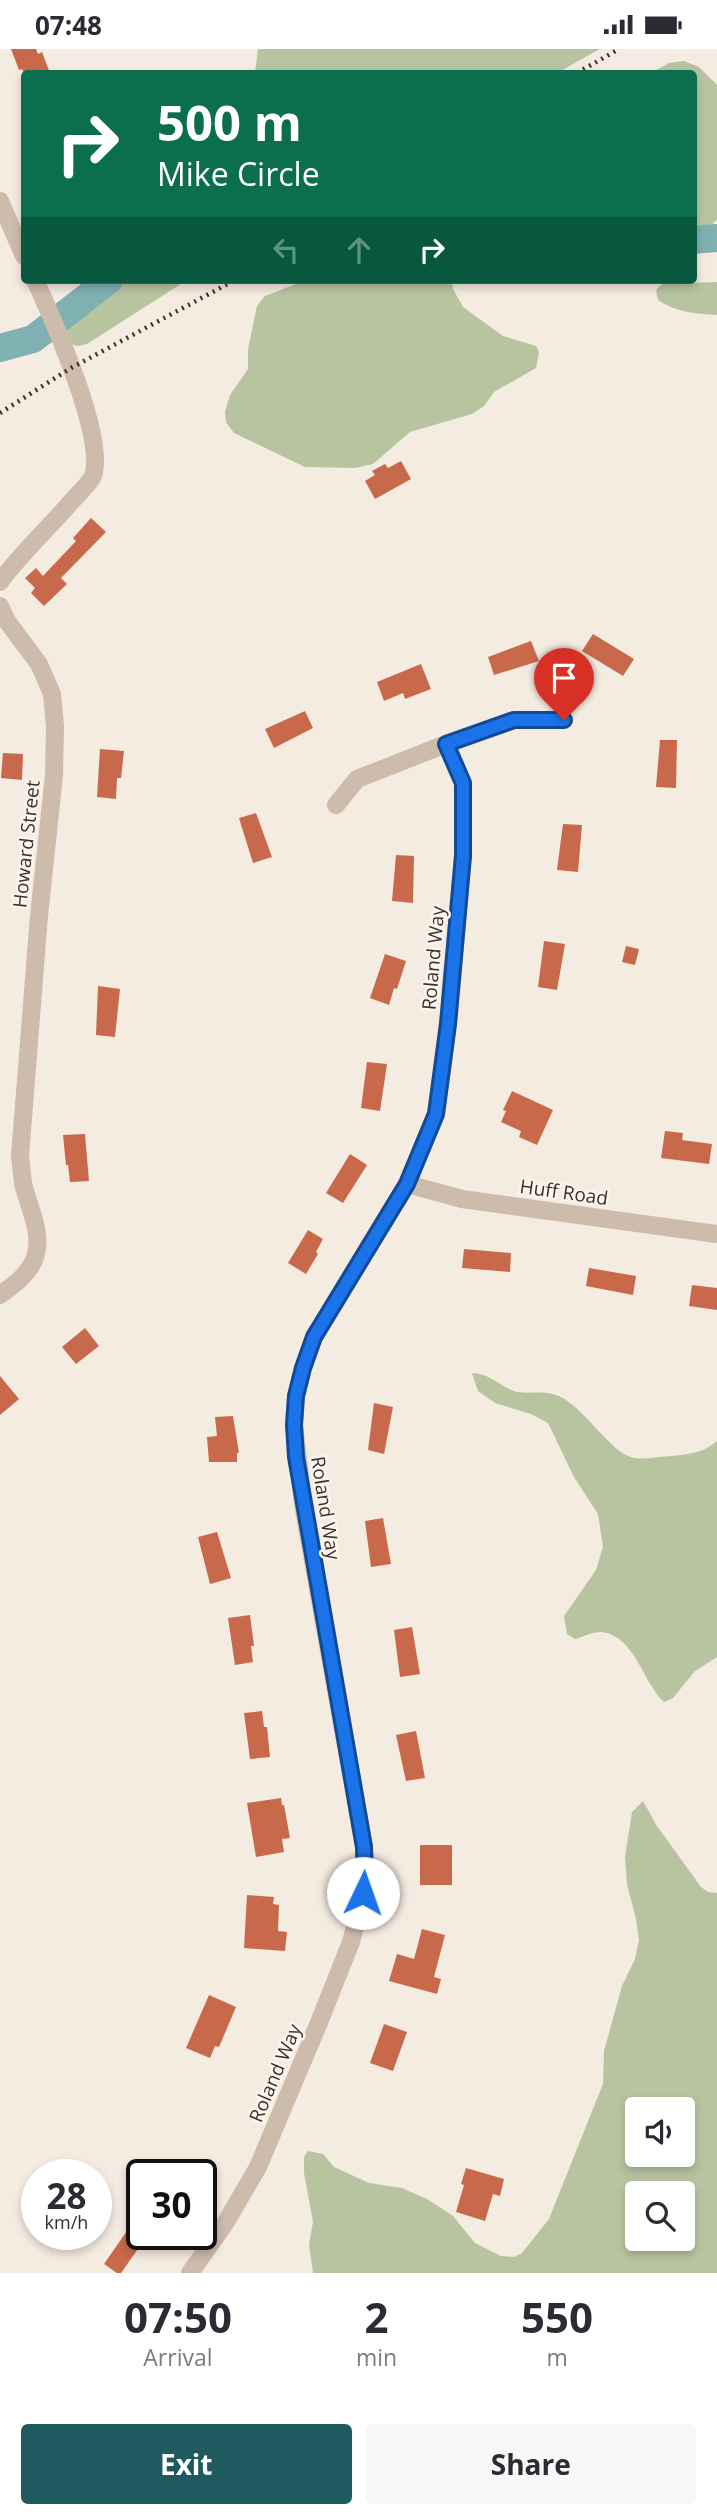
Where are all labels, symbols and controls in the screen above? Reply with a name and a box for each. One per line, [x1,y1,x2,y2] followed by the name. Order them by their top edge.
[35,7,102,43] text: 07:48
[157,89,302,155] text: 500 m
[42,98,133,189] icon: right
[157,152,320,195] text: Mike Circle
[267,231,305,269] icon: left
[340,231,378,269] icon: ahead
[413,231,451,269] icon: right
[534,648,594,720] pin
[545,659,583,697] icon: arrive
[6,779,46,909] street label: Howard Street
[416,904,451,1011] street label: Roland Way
[518,1173,610,1211] street label: Huff Road
[305,1454,347,1562] street label: Roland Way
[326,1856,400,1930] position arrow
[243,2019,308,2126] street label: Roland Way
[625,2097,695,2251] map controls
[625,2097,695,2167] button: sound
[126,2159,217,2250] speed limit sign: 30
[46,2172,87,2219] text: 28
[625,2181,695,2251] button: search
[45,2210,88,2234] text: km/h
[124,2288,232,2345] text: 07:50
[364,2288,389,2345] text: 2
[521,2288,593,2345] text: 550
[143,2341,213,2373] text: Arrival
[356,2341,397,2373] text: min
[546,2341,568,2373] text: m
[21,2424,352,2504] button: Exit
[366,2424,696,2504] button: Share

